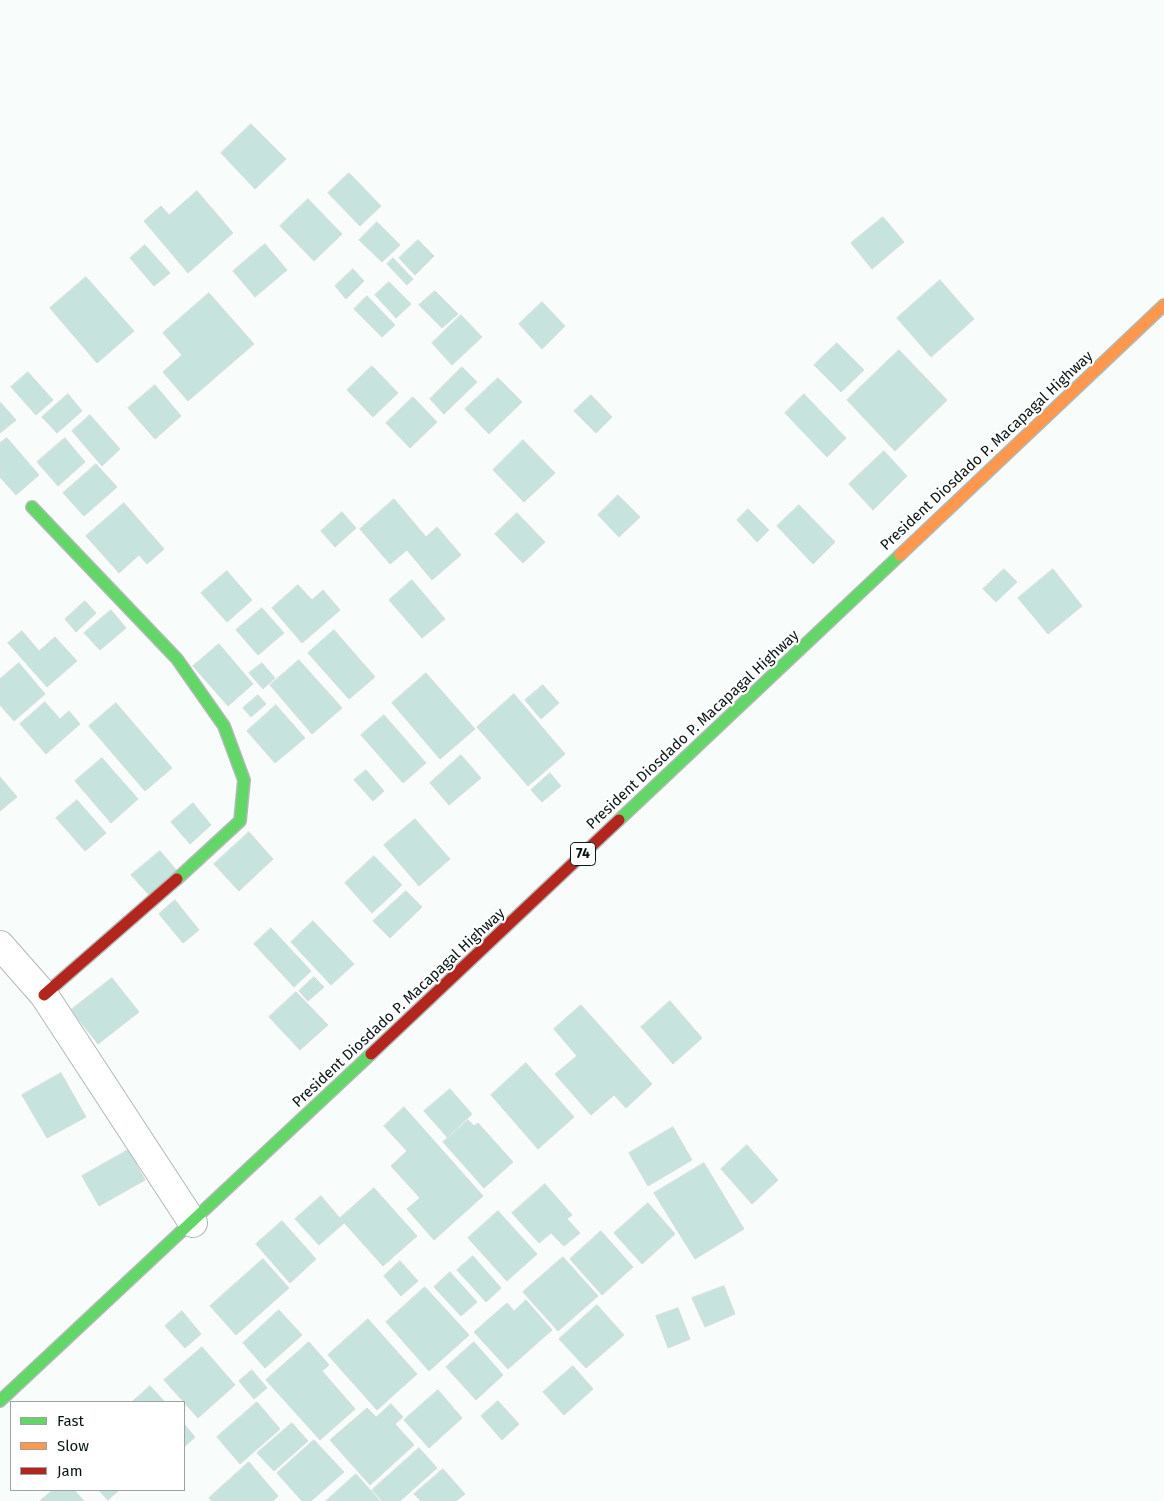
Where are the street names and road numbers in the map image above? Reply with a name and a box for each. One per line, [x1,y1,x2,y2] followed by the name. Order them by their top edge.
[877,348,1097,554] street label: President Diosdado P. Macapagal Highway
[583,627,803,833] street label: President Diosdado P. Macapagal Highway
[570,842,596,866] road number: 74
[289,905,509,1111] street label: President Diosdado P. Macapagal Highway

